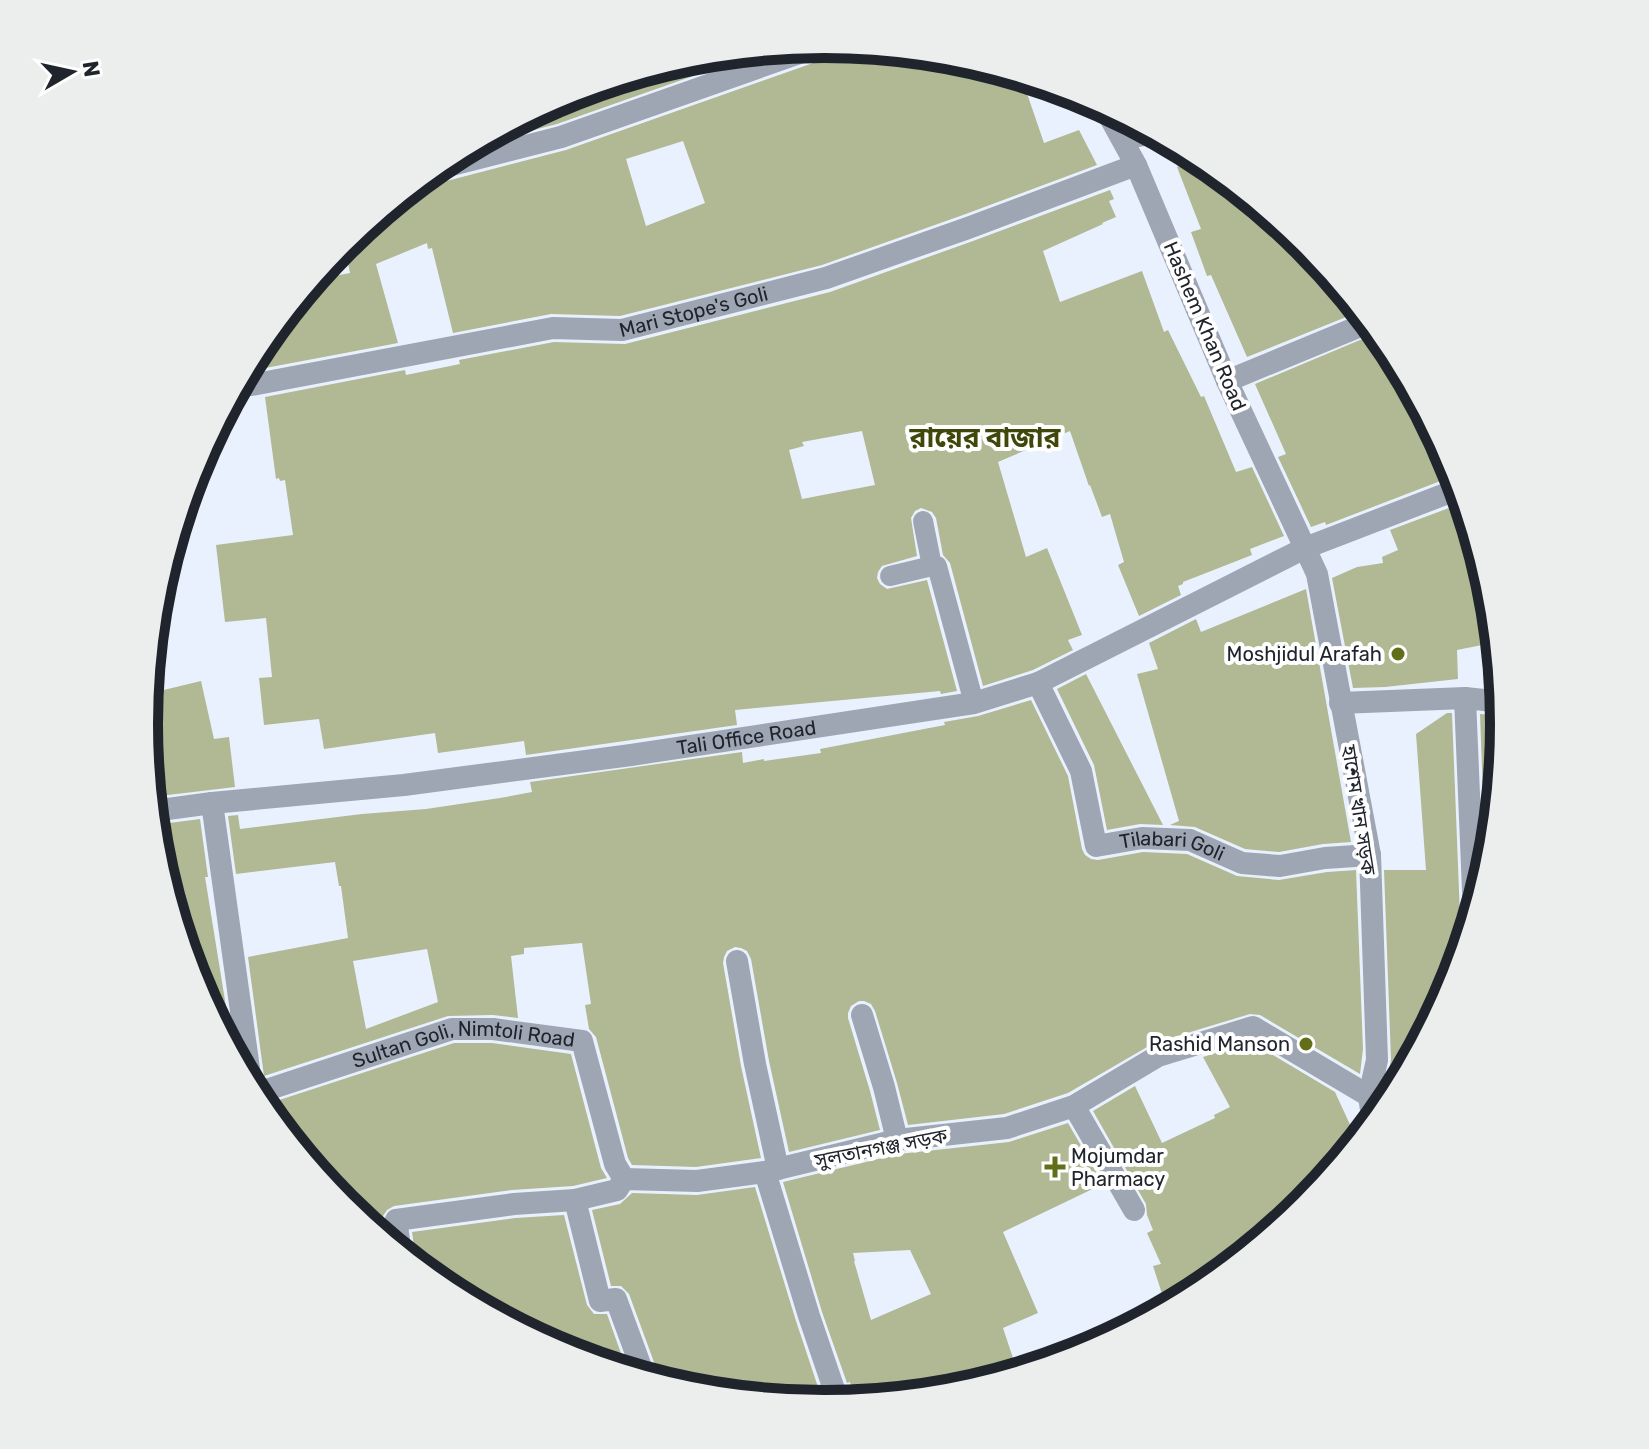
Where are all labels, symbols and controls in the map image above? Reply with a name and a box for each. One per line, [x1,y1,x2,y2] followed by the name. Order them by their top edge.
[32,32,112,112] north arrow
[77,59,106,79] text: N
[1159,238,1251,414] street label: Hashem Khan Road
[617,281,770,342] street label: Mari Stope's Goli
[909,421,1062,454] district label: রায়ের বাজার
[1227,642,1382,666] place label: Moshjidul Arafah
[1389,645,1407,663] marker: Moshjidul Arafah
[675,715,818,760] street label: Tali Office Road
[1337,742,1381,878] street label: হাশেম খান সড়ক
[1117,826,1228,866] street label: Tilabari Goli
[349,1017,576,1073] street label: Sultan Goli, Nimtoli Road
[1149,1032,1290,1056] place label: Rashid Manson
[1297,1035,1315,1053] marker: Rashid Manson
[812,1123,950,1173] street label: সুলতানগঞ্জ সড়ক
[1071,1144,1165,1191] place label: Mojumdar Pharmacy
[1046,1158,1064,1176] marker: Mojumdar Pharmacy

